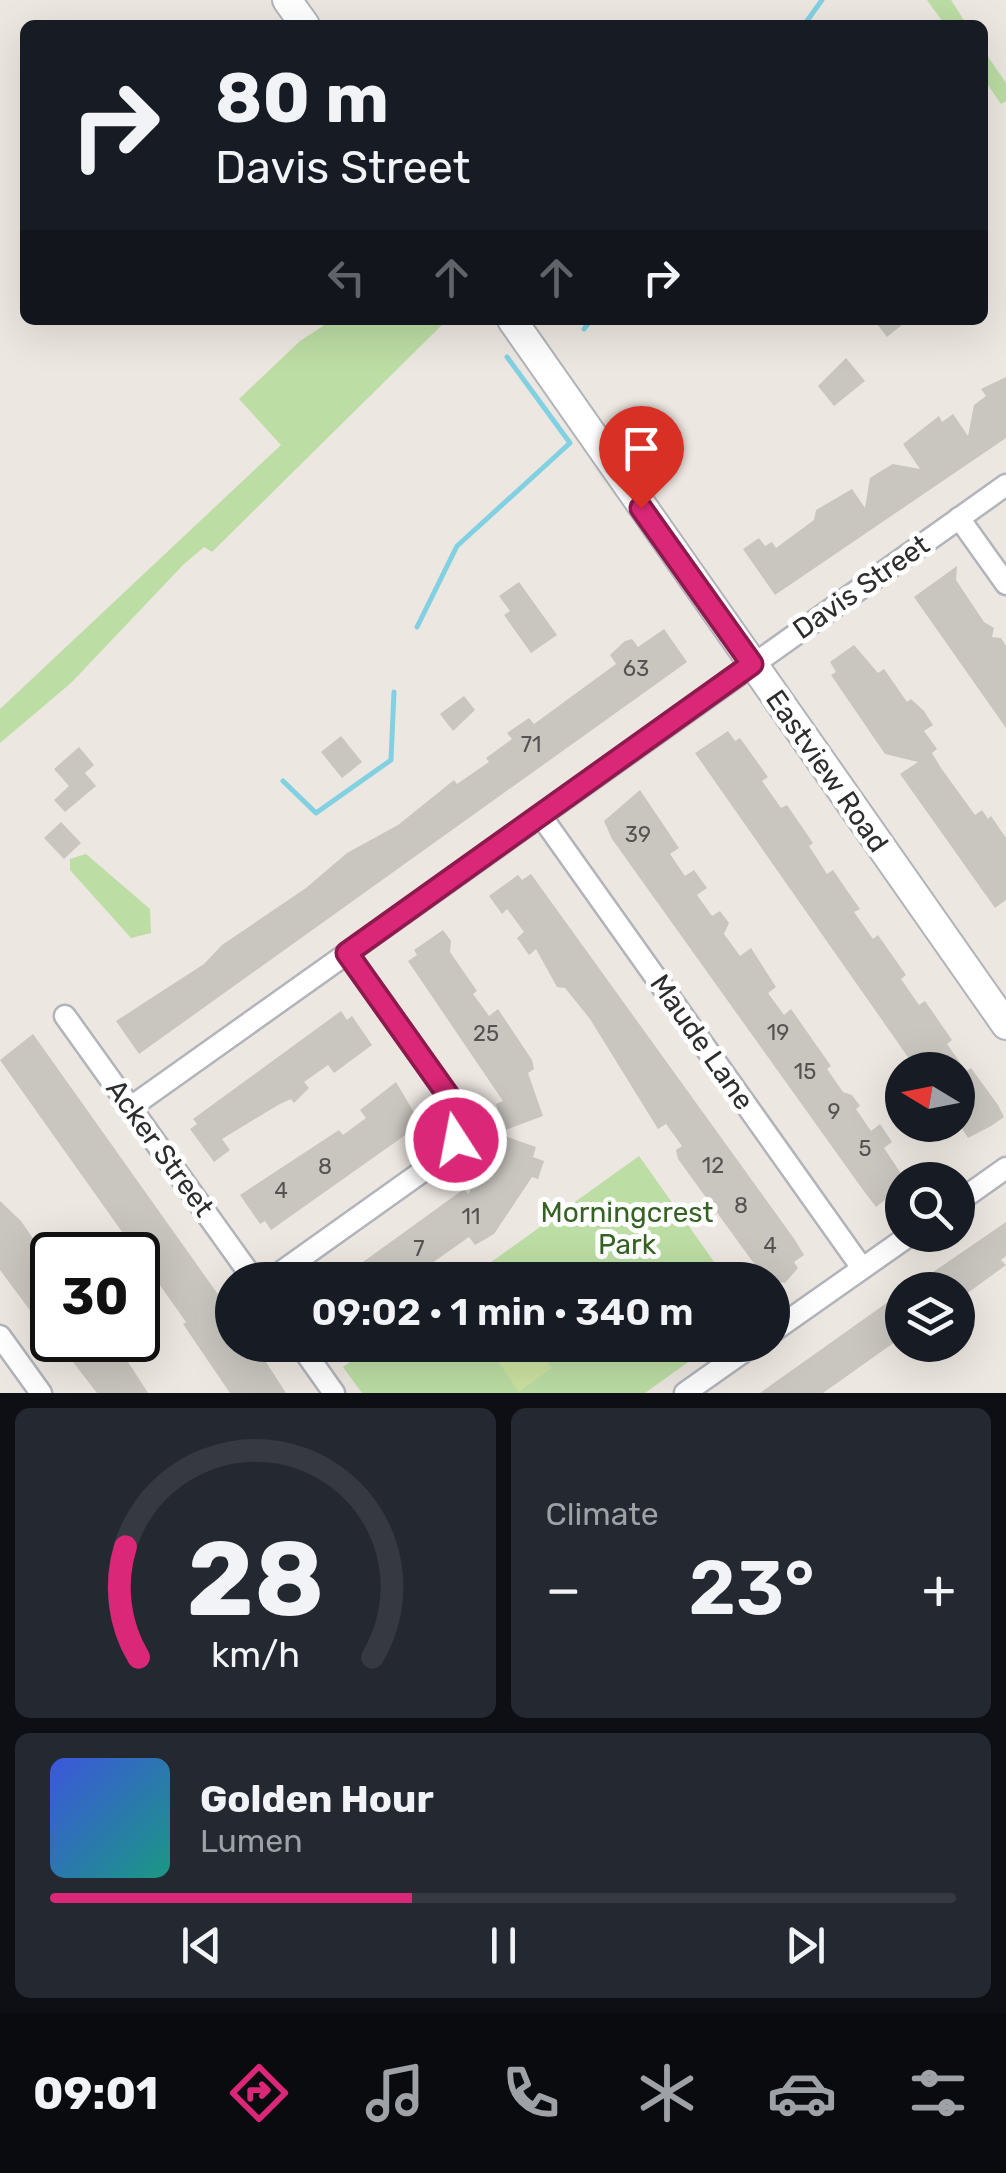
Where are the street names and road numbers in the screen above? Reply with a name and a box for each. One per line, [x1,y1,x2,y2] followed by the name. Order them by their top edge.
[786,528,936,646] street label: Davis Street
[759,684,895,858] street label: Eastview Road
[643,968,761,1116] street label: Maude Lane
[99,1073,221,1223] street label: Acker Street

